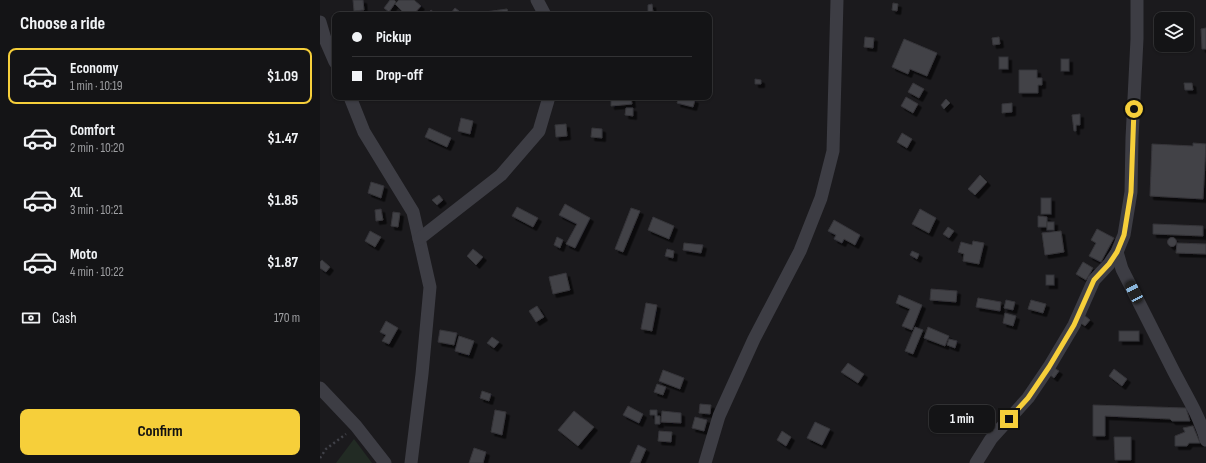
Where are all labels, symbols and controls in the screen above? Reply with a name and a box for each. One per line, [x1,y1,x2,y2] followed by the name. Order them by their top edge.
[1154,12,1194,52] map controls
[1154,12,1194,52] button: layers
[20,13,105,34] text: Choose a ride
[376,28,412,47] text: Pickup
[22,58,58,94] icon: car
[70,59,119,78] text: Economy
[376,66,423,85] text: Drop-off
[267,67,298,86] text: $1.09
[70,78,123,94] text: 1 min · 10:19
[1125,100,1143,118] route start
[22,120,58,156] icon: car
[70,121,115,140] text: Comfort
[267,129,298,148] text: $1.47
[70,140,124,156] text: 2 min · 10:20
[22,182,58,218] icon: car
[70,183,83,202] text: XL
[267,191,298,210] text: $1.85
[70,202,123,218] text: 3 min · 10:21
[22,244,58,280] icon: car
[70,245,97,264] text: Moto
[267,253,298,272] text: $1.87
[70,264,124,280] text: 4 min · 10:22
[1123,279,1145,305] car
[20,307,42,329] icon: cash
[52,309,77,328] text: Cash
[274,310,300,326] text: 170 m
[929,405,995,433] callout: 1 min
[20,409,300,455] button: Confirm
[1000,410,1018,428] route end
[950,411,974,427] text: 1 min

